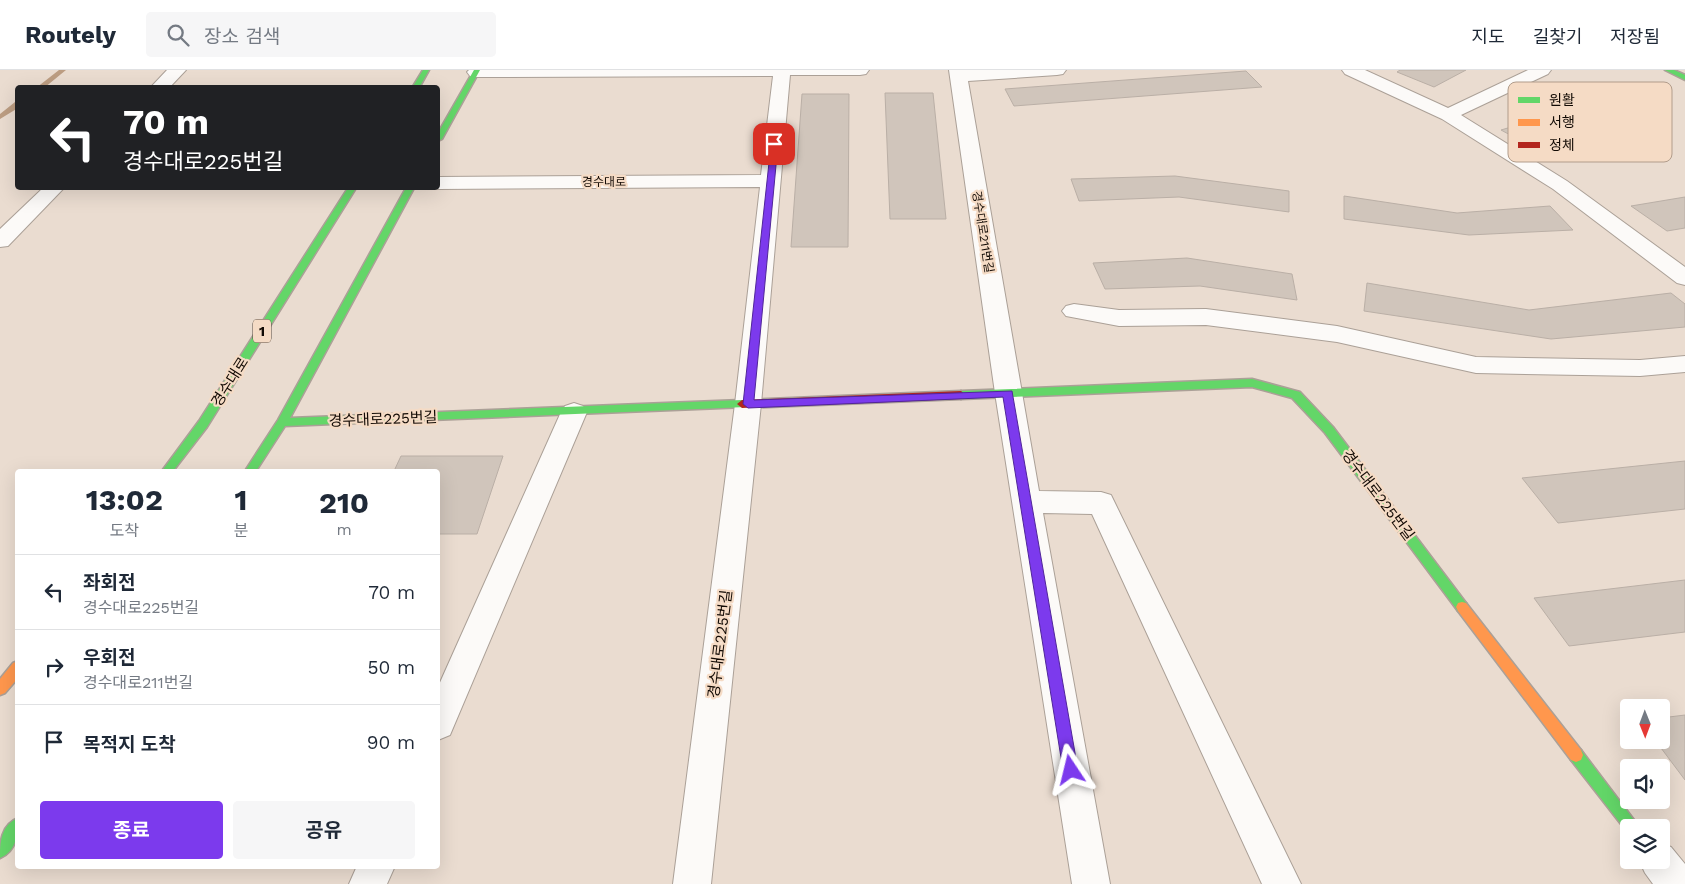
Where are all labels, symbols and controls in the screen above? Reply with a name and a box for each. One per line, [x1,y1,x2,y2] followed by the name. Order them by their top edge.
[146,12,496,57] search box
[25,21,116,49] text: Routely
[164,21,192,49] icon: search
[204,25,280,48] text: 장소 검색
[1472,26,1505,47] text: 지도
[1533,26,1582,47] text: 길찾기
[1610,26,1660,47] text: 저장됨
[1508,82,1672,162] legend
[1549,92,1575,108] text: 원활
[123,101,209,143] text: 70 m
[40,105,105,170] icon: left
[1549,114,1575,130] text: 서행
[753,123,795,165] pin
[760,130,788,158] icon: arrive
[1549,137,1575,153] text: 정체
[123,149,283,174] text: 경수대로225번길
[582,175,626,189] street label: 경수대로
[970,190,996,274] street label: 경수대로211번길
[253,320,271,342] road number: 1
[208,354,252,410] street label: 경수대로
[328,408,438,430] street label: 경수대로225번길
[1338,446,1418,544] street label: 경수대로225번길
[86,482,163,517] text: 13:02
[234,482,247,517] text: 1
[319,485,369,520] text: 210
[337,520,352,539] text: m
[110,521,139,540] text: 도착
[234,521,248,540] text: 분
[83,571,135,594] text: 좌회전
[40,578,68,606] icon: left
[368,581,415,604] text: 70 m
[704,589,736,699] street label: 경수대로225번길
[83,598,199,617] text: 경수대로225번길
[83,646,135,669] text: 우회전
[40,653,68,681] icon: right
[368,656,415,679] text: 50 m
[83,673,193,692] text: 경수대로211번길
[1620,699,1670,749] north arrow
[1620,699,1670,869] map controls
[40,728,68,756] icon: arrive
[367,731,415,754] text: 90 m
[83,733,176,756] text: 목적지 도착
[1044,743,1096,795] position arrow
[1620,759,1670,809] button: sound
[40,801,223,859] button: 종료
[233,801,415,859] button: 공유
[1620,819,1670,869] button: layers

